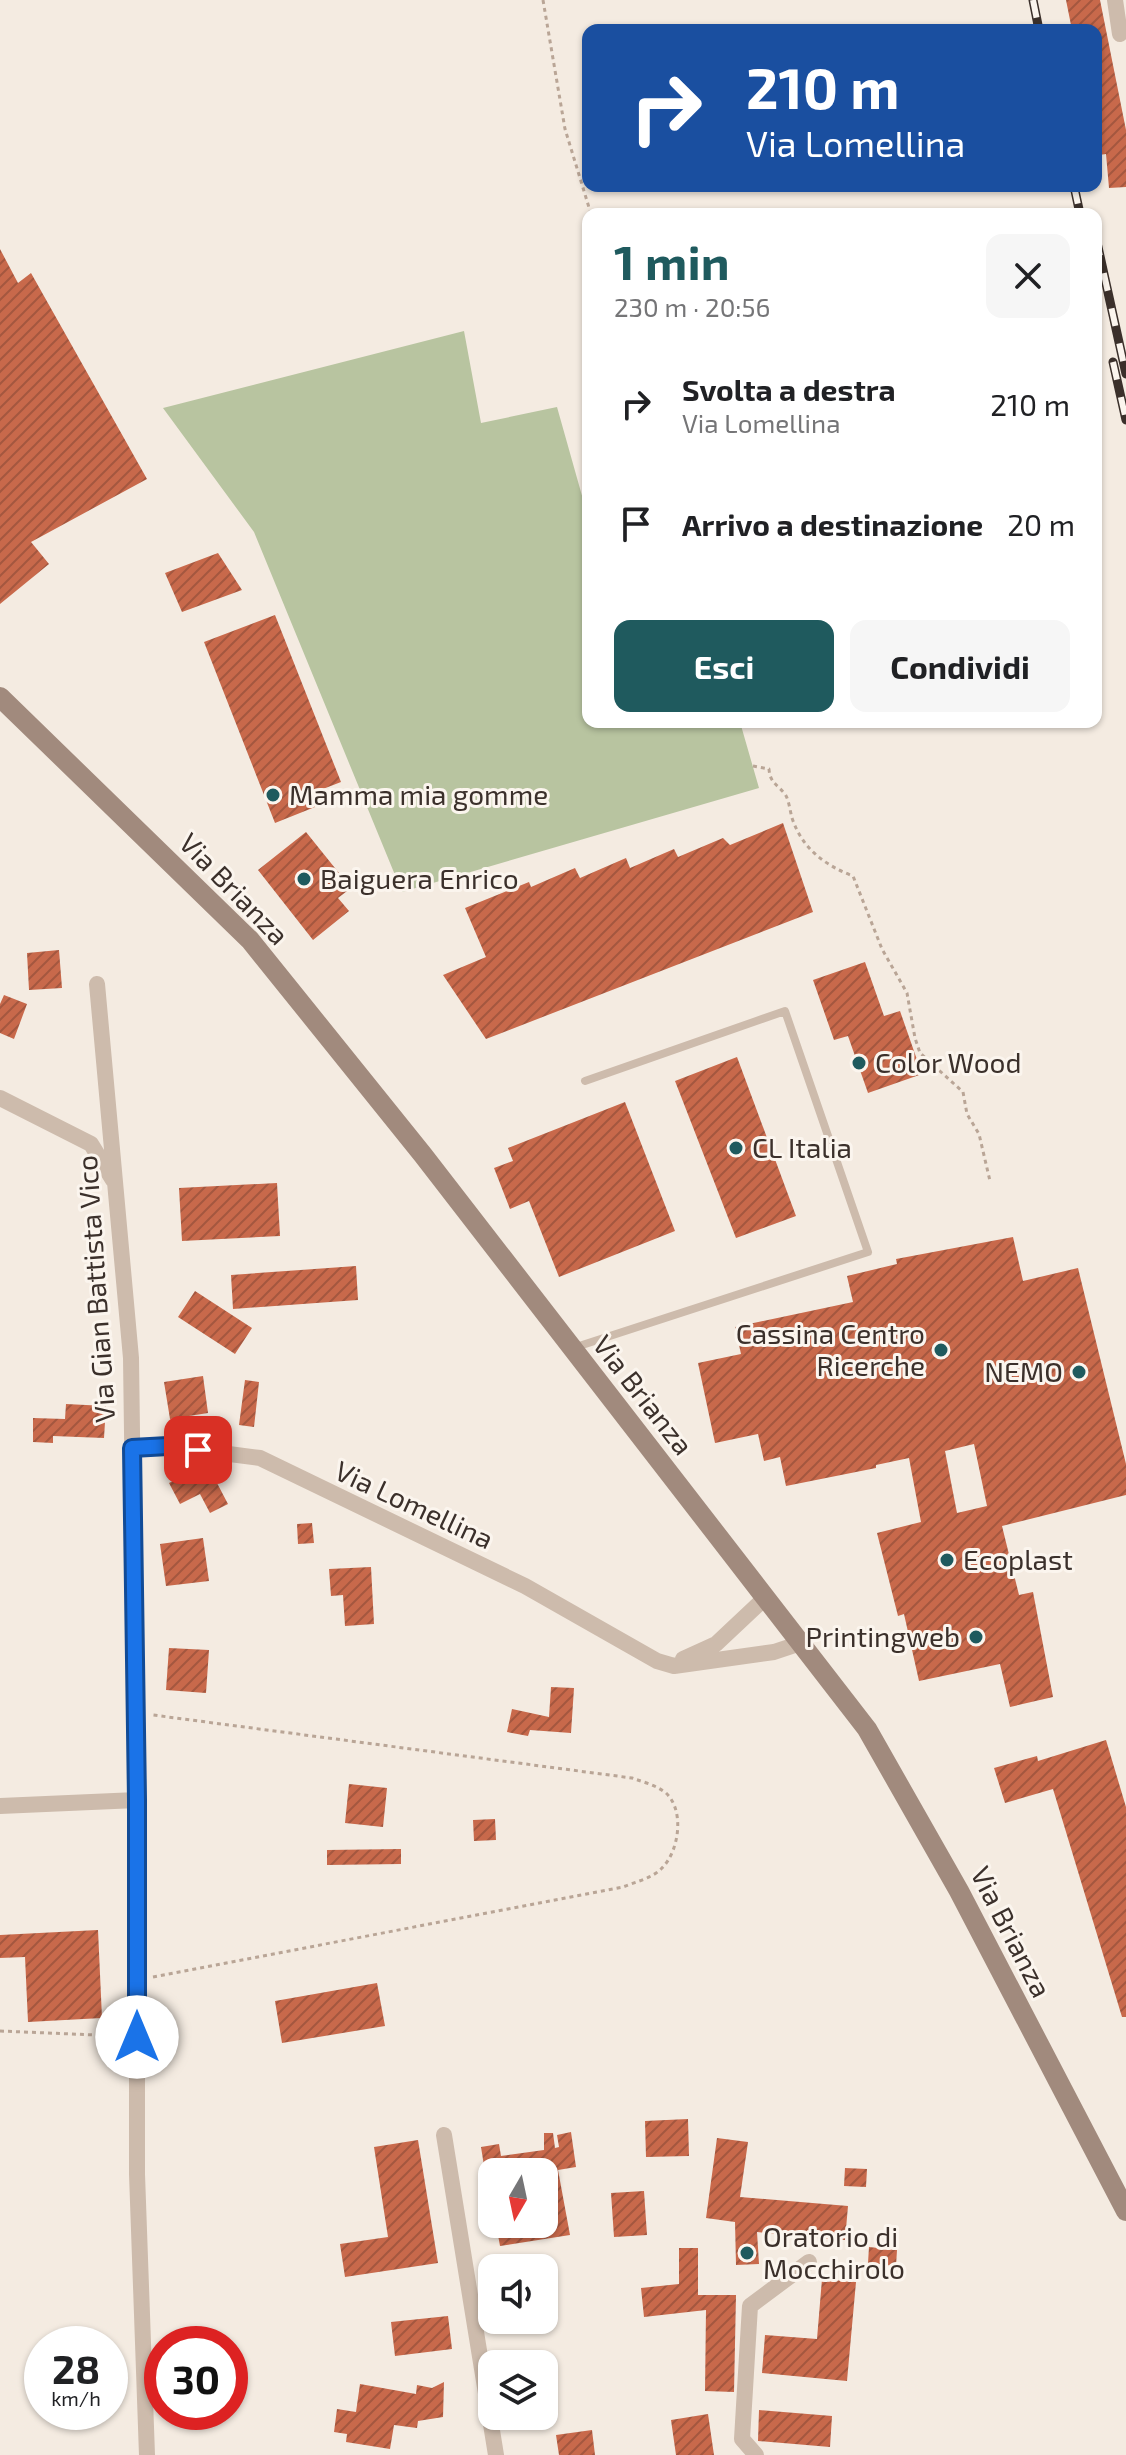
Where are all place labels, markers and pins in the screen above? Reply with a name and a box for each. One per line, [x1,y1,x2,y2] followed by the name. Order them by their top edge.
[289,777,548,811] place label: Mamma mia gomme
[264,786,282,804] marker: Mamma mia gomme
[320,861,519,895] place label: Baiguera Enrico
[295,870,313,888] marker: Baiguera Enrico
[875,1045,1022,1079] place label: Color Wood
[850,1054,868,1072] marker: Color Wood
[752,1130,852,1164] place label: CL Italia
[727,1139,745,1157] marker: CL Italia
[736,1316,925,1382] place label: Cassina Centro Ricerche
[932,1341,950,1359] marker: Cassina Centro Ricerche
[984,1354,1063,1388] place label: NEMO
[1070,1363,1088,1381] marker: NEMO
[164,1416,232,1484] pin
[963,1542,1073,1576] place label: Ecoplast
[938,1551,956,1569] marker: Ecoplast
[806,1619,960,1653] place label: Printingweb
[967,1628,985,1646] marker: Printingweb
[763,2219,905,2285] place label: Oratorio di Mocchirolo
[738,2244,756,2262] marker: Oratorio di Mocchirolo

